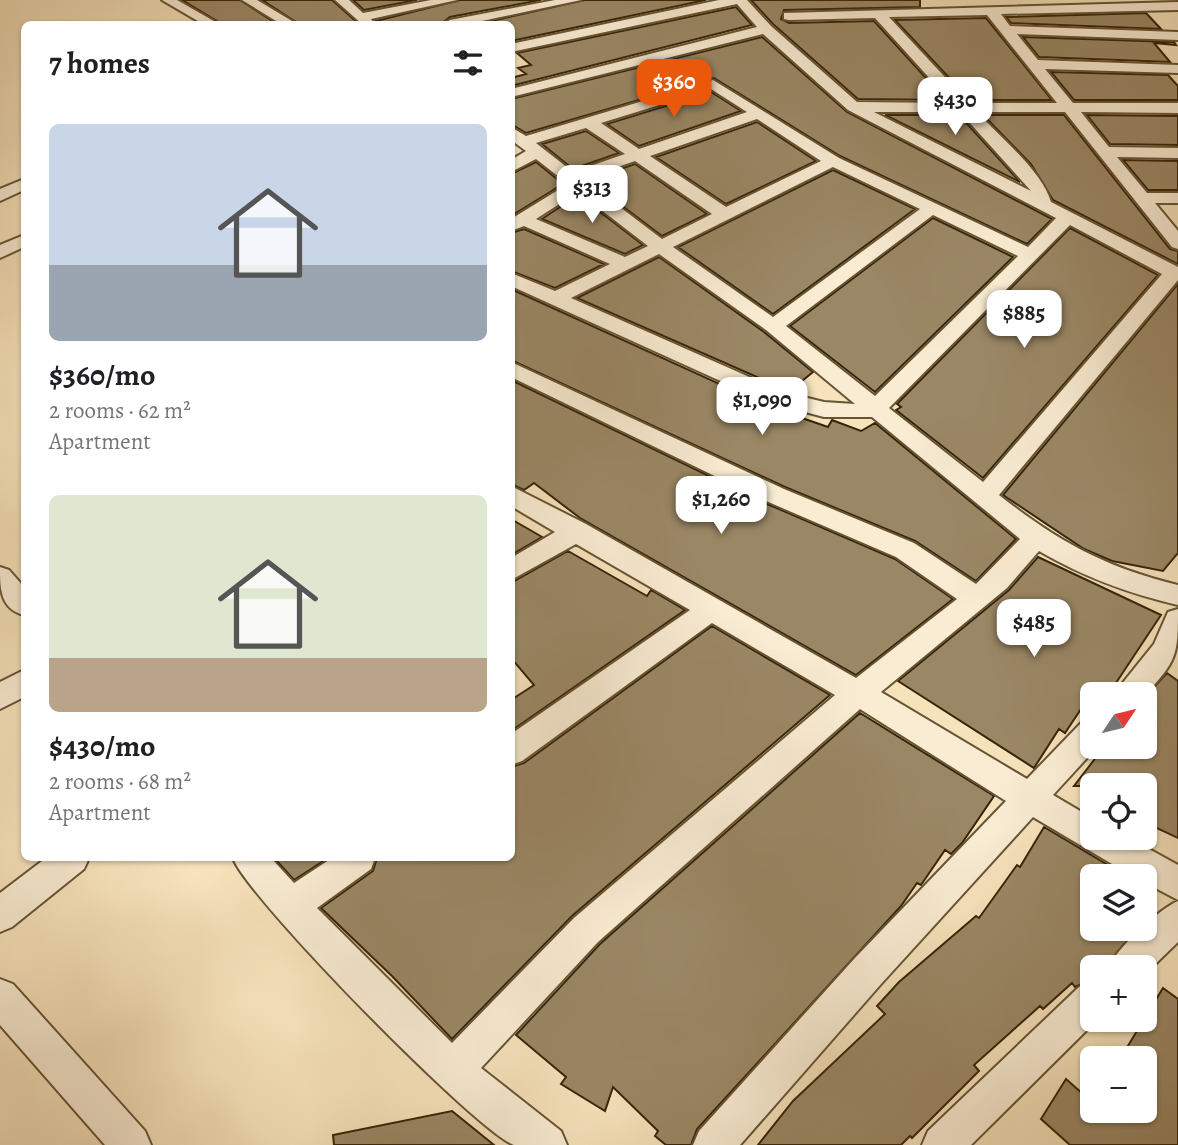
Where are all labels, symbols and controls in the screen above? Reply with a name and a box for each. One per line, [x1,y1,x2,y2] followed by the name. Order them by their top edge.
[49,43,150,83] text: 7 homes
[449,44,487,82] icon: filters
[633,60,715,119] pin: $360
[653,66,695,97] text: $360
[914,78,996,137] pin: $430
[934,84,977,115] text: $430
[551,166,633,225] pin: $313
[205,170,331,296] icon: home
[573,172,611,203] text: $313
[983,290,1065,350] pin: $885
[1003,297,1045,328] text: $885
[49,355,155,395] text: $360/mo
[705,378,819,437] pin: $1,090
[733,384,791,415] text: $1,090
[49,395,191,426] text: 2 rooms · 62 m²
[49,426,151,457] text: Apartment
[664,476,778,536] pin: $1,260
[692,483,750,514] text: $1,260
[205,541,331,667] icon: home
[993,600,1075,659] pin: $485
[1013,606,1055,637] text: $485
[1080,682,1157,760] north arrow
[1080,682,1157,1123] map controls
[49,726,156,766] text: $430/mo
[49,766,191,797] text: 2 rooms · 68 m²
[1080,773,1157,850] button: locate
[49,797,151,828] text: Apartment
[1080,864,1157,941] button: layers
[1080,955,1157,1032] button: +
[1080,1046,1157,1123] button: −

